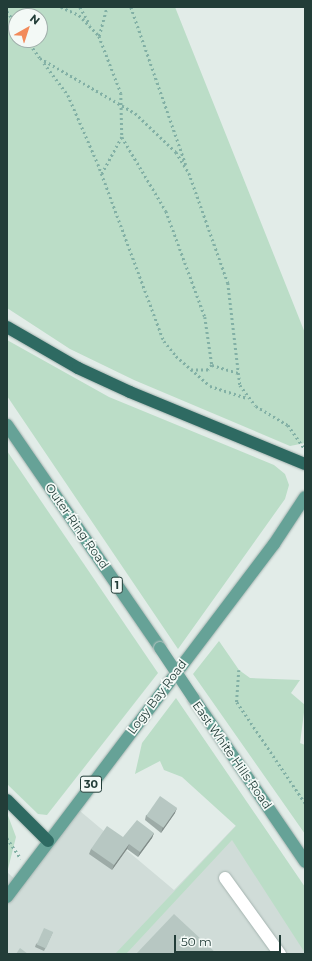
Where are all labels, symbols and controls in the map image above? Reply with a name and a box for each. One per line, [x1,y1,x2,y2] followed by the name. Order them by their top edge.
[8,8,48,48] north arrow
[27,11,43,28] text: N
[42,481,112,571] street label: Outer Ring Road
[110,576,124,594] road number: 1
[124,657,190,737] street label: Logy Bay Road
[189,698,275,812] street label: East White Hills Road
[80,775,102,793] road number: 30
[176,927,283,953] scale bar
[181,934,212,949] text: 50 m

